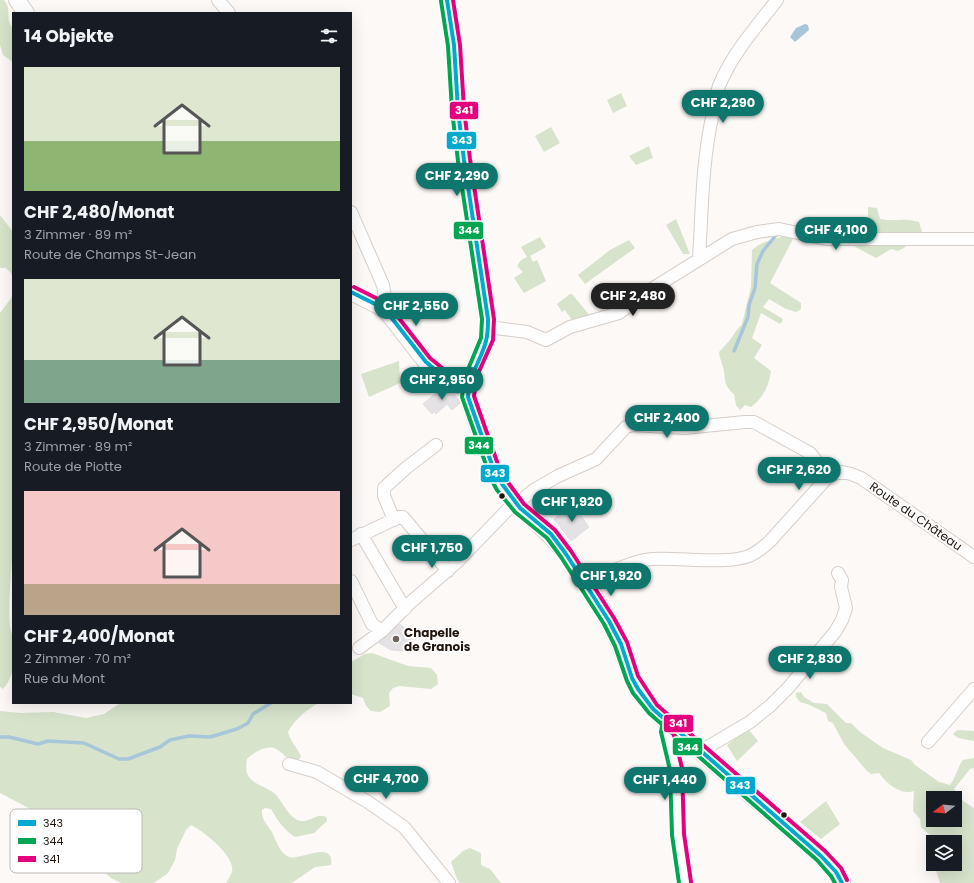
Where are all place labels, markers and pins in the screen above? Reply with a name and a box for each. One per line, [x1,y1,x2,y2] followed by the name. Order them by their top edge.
[677,90,769,124] pin: CHF 2,290
[411,163,503,197] pin: CHF 2,290
[790,217,882,251] pin: CHF 4,100
[587,283,679,317] pin: CHF 2,480
[370,293,462,327] pin: CHF 2,550
[396,367,488,401] pin: CHF 2,950
[621,405,713,439] pin: CHF 2,400
[753,457,845,491] pin: CHF 2,620
[526,489,618,523] pin: CHF 1,920
[497,491,507,501] unlabelled marker
[386,535,478,569] pin: CHF 1,750
[565,563,657,597] pin: CHF 1,920
[404,624,471,655] place label: Chapelle de Granois
[391,634,401,644] marker: Chapelle de Granois
[764,646,856,680] pin: CHF 2,830
[340,766,432,800] pin: CHF 4,700
[619,767,711,801] pin: CHF 1,440
[779,810,789,820] unlabelled marker

